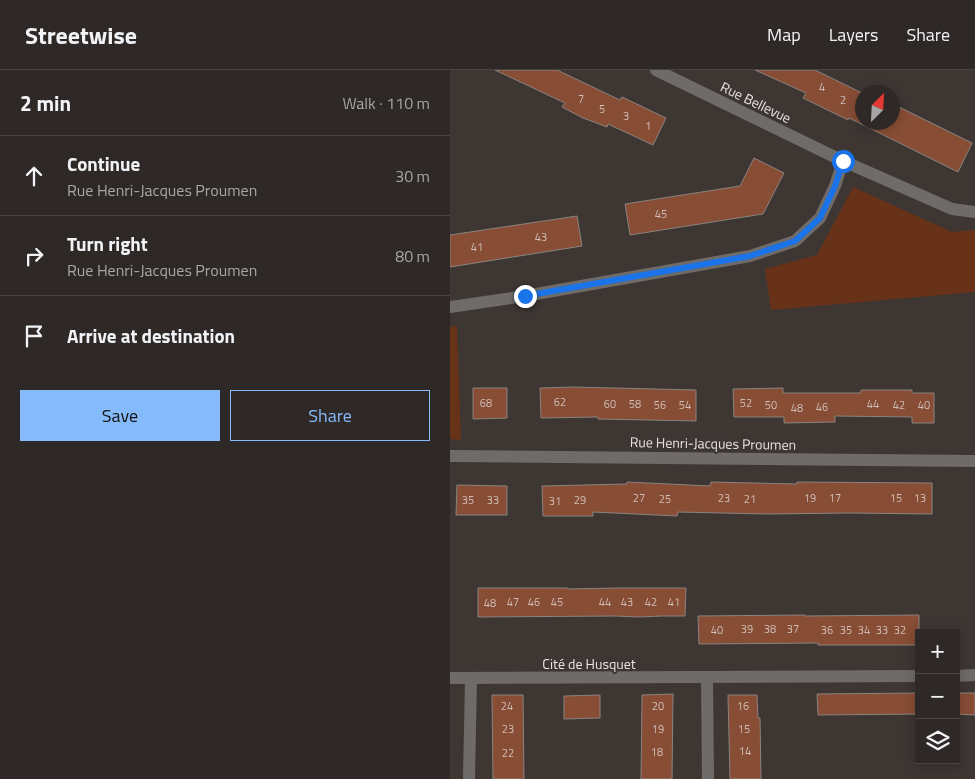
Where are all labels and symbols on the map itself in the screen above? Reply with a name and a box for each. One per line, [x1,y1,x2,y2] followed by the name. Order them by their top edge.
[717,76,795,128] street label: Rue Bellevue
[819,79,825,95] house number: 4
[855,85,900,130] north arrow
[578,91,584,107] house number: 7
[840,92,846,108] house number: 2
[599,101,605,117] house number: 5
[623,108,629,124] house number: 3
[645,118,651,134] house number: 1
[832,150,855,173] route start
[655,206,667,222] house number: 45
[535,229,547,245] house number: 43
[471,239,483,255] house number: 41
[514,285,537,308] route end
[554,394,566,410] house number: 62
[480,395,492,411] house number: 68
[740,395,752,411] house number: 52
[604,396,616,412] house number: 60
[629,396,641,412] house number: 58
[867,396,879,412] house number: 44
[654,397,666,413] house number: 56
[679,397,691,413] house number: 54
[765,397,777,413] house number: 50
[893,397,905,413] house number: 42
[918,397,930,413] house number: 40
[816,399,828,415] house number: 46
[791,400,803,416] house number: 48
[630,431,796,455] street label: Rue Henri-Jacques Proumen
[633,490,645,506] house number: 27
[718,490,730,506] house number: 23
[804,490,816,506] house number: 19
[829,490,841,506] house number: 17
[890,490,902,506] house number: 15
[914,490,926,506] house number: 13
[659,491,671,507] house number: 25
[744,491,756,507] house number: 21
[462,492,474,508] house number: 35
[487,492,499,508] house number: 33
[574,492,586,508] house number: 29
[549,493,561,509] house number: 31
[507,594,519,610] house number: 47
[528,594,540,610] house number: 46
[551,594,563,610] house number: 45
[599,594,611,610] house number: 44
[621,594,633,610] house number: 43
[645,594,657,610] house number: 42
[668,594,680,610] house number: 41
[484,595,496,611] house number: 48
[741,621,753,637] house number: 39
[764,621,776,637] house number: 38
[787,621,799,637] house number: 37
[711,622,723,638] house number: 40
[821,622,833,638] house number: 36
[840,622,852,638] house number: 35
[858,622,870,638] house number: 34
[876,622,888,638] house number: 33
[894,622,906,638] house number: 32
[542,653,636,674] street label: Cité de Husquet
[501,698,513,714] house number: 24
[652,698,664,714] house number: 20
[737,698,749,714] house number: 16
[502,721,514,737] house number: 23
[652,721,664,737] house number: 19
[738,721,750,737] house number: 15
[739,743,751,759] house number: 14
[651,744,663,760] house number: 18
[502,745,514,761] house number: 22

